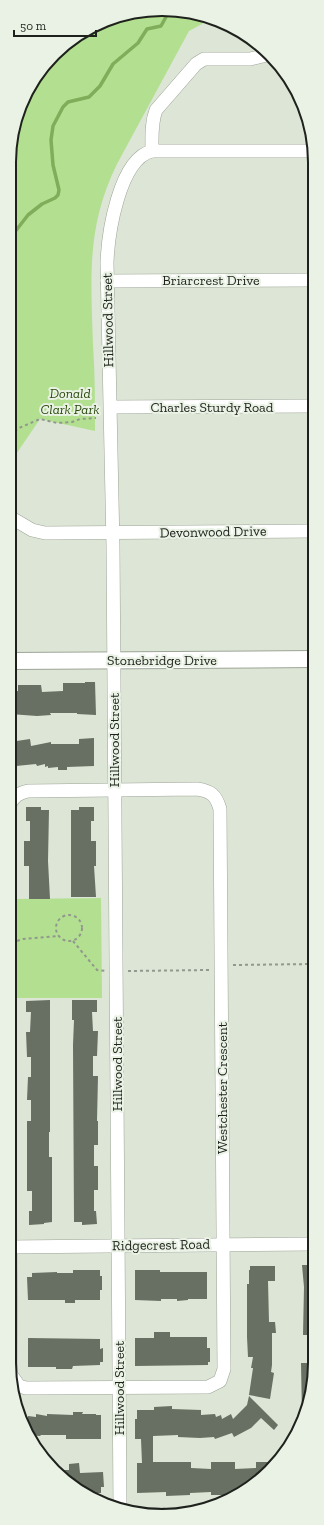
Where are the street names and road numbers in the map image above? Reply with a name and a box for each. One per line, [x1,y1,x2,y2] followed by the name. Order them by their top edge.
[99,272,117,367] street label: Hillwood Street
[162,272,260,289] street label: Briarcrest Drive
[150,399,274,416] street label: Charles Sturdy Road
[159,523,267,541] street label: Devonwood Drive
[107,652,217,669] street label: Stonebridge Drive
[106,692,123,787] street label: Hillwood Street
[109,1016,126,1111] street label: Hillwood Street
[214,1021,231,1154] street label: Westchester Crescent
[112,1236,210,1254] street label: Ridgecrest Road
[111,1340,128,1435] street label: Hillwood Street

